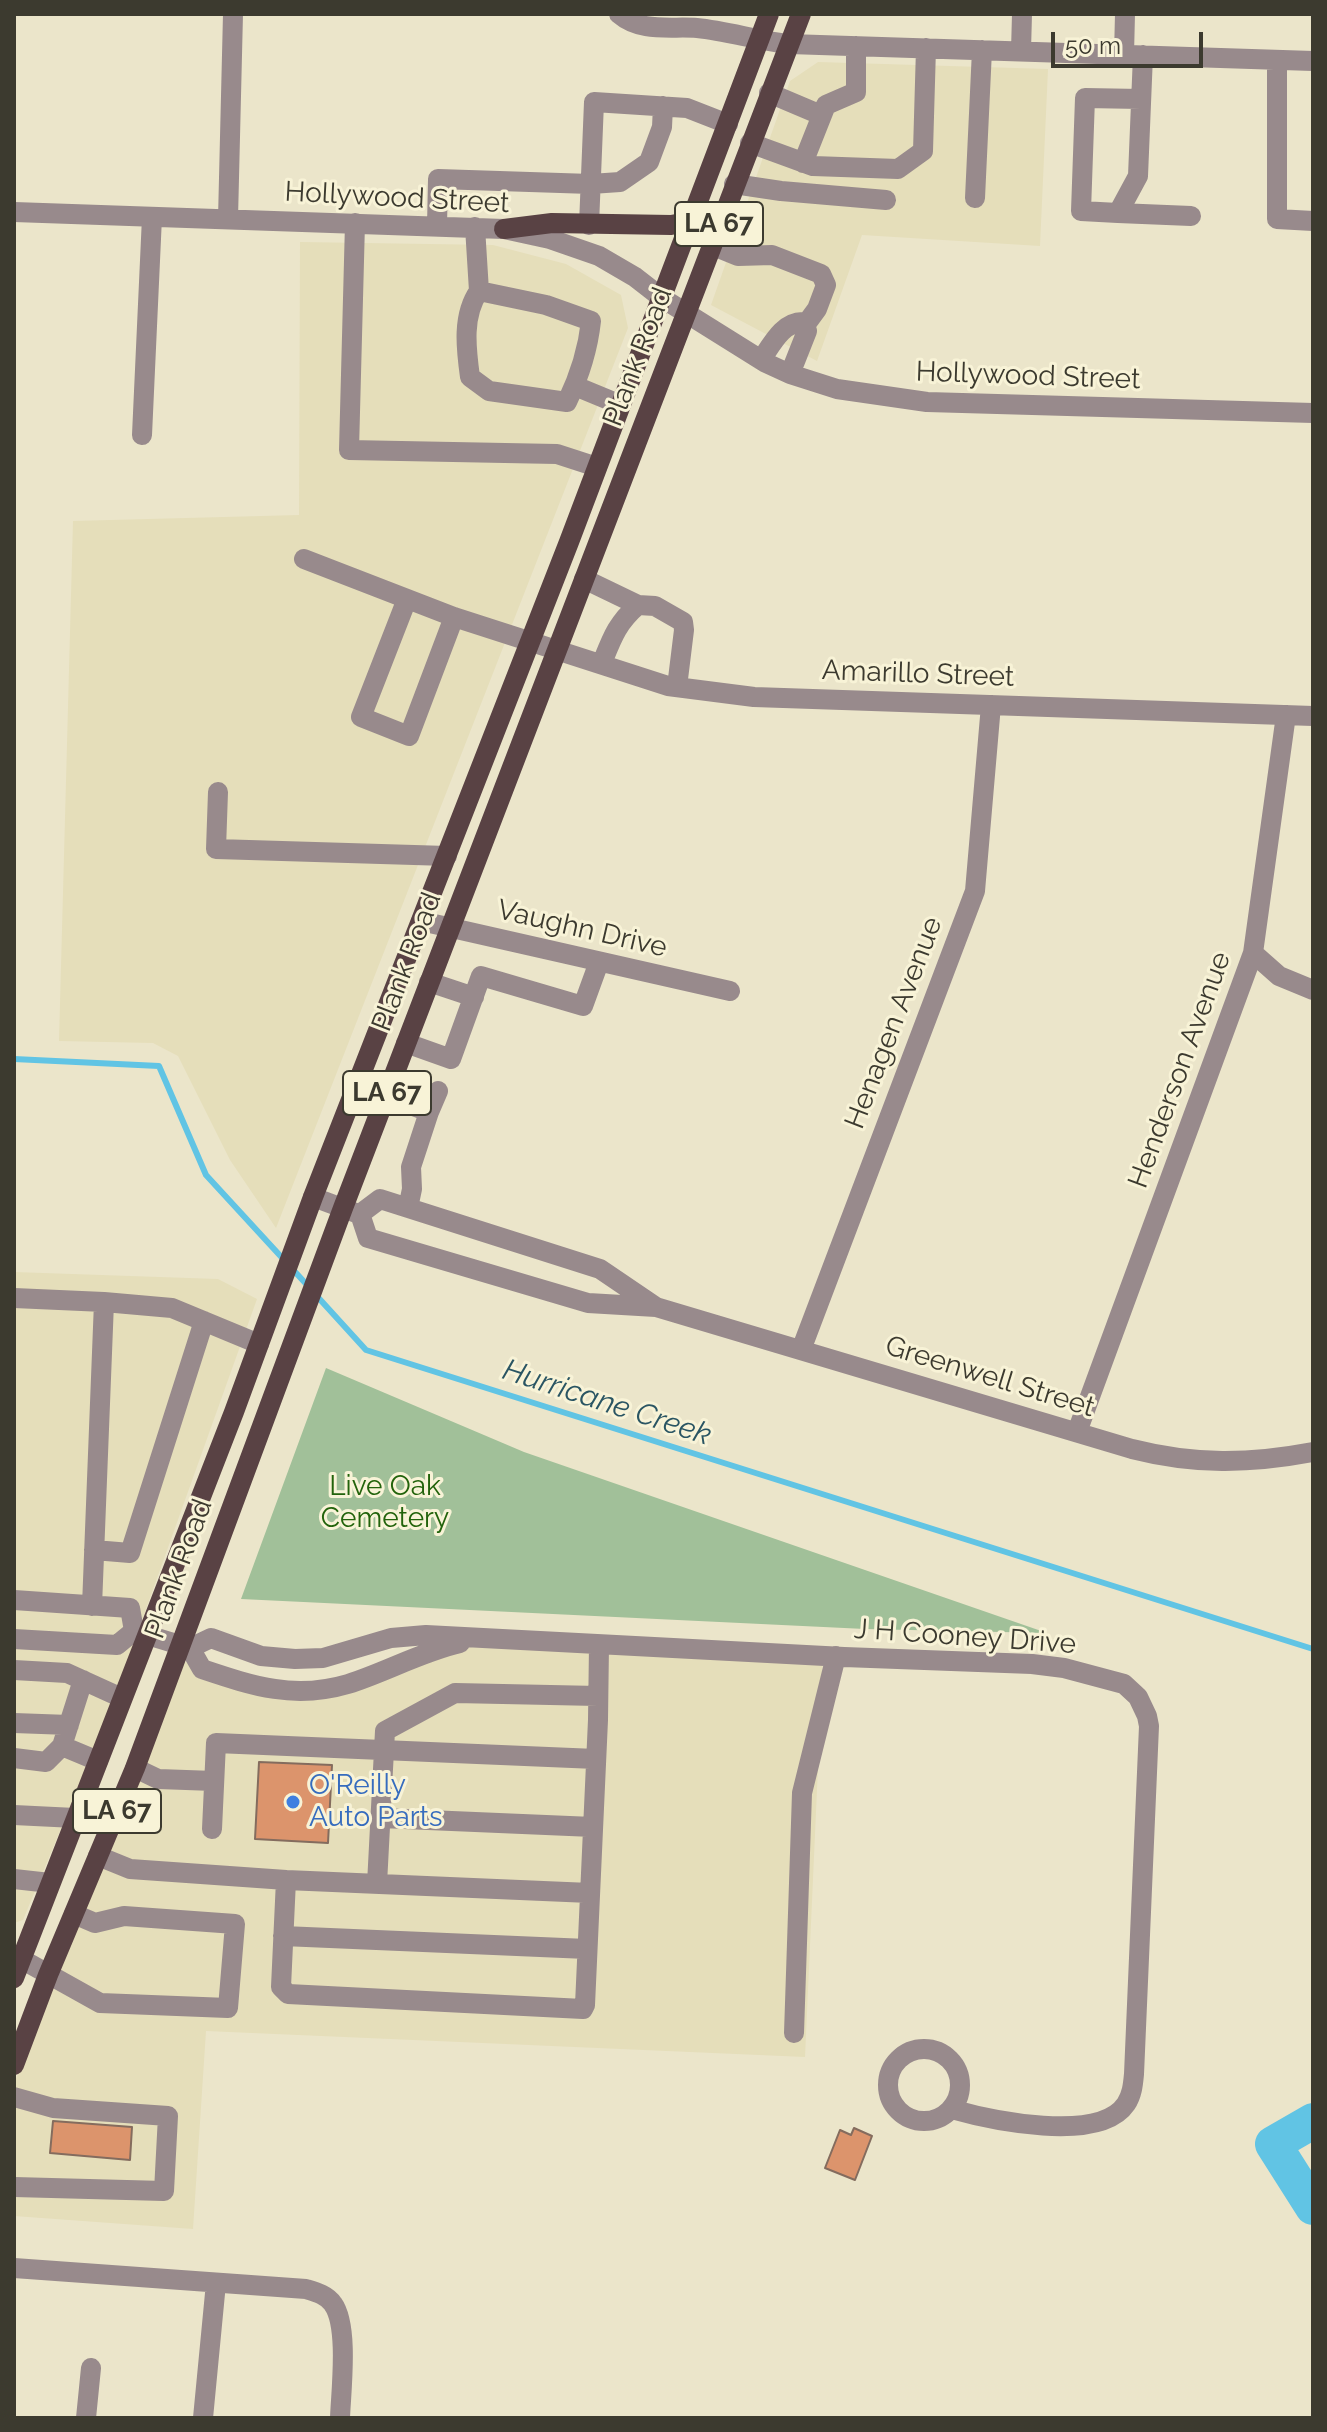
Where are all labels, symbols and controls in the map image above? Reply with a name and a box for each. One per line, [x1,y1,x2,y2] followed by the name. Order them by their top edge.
[1055,16,1207,66] scale bar
[1065,31,1121,60] text: 50 m
[284,175,510,221] street label: Hollywood Street
[675,202,763,246] road number: LA 67
[596,283,680,431] street label: Plank Road
[915,355,1141,397] street label: Hollywood Street
[821,654,1015,694] street label: Amarillo Street
[365,888,449,1036] street label: Plank Road
[494,893,670,965] street label: Vaughn Drive
[838,912,950,1134] street label: Henagen Avenue
[1122,947,1238,1193] street label: Henderson Avenue
[343,1071,431,1115] road number: LA 67
[881,1329,1099,1425] street label: Greenwell Street
[498,1352,716,1454] water label: Hurricane Creek
[321,1470,449,1536] park label: Live Oak Cemetery
[138,1495,220,1643] street label: Plank Road
[853,1612,1077,1662] street label: J H Cooney Drive
[309,1769,442,1835] place label: O'Reilly Auto Parts
[73,1789,161,1833] road number: LA 67
[284,1793,302,1811] marker: O'Reilly Auto Parts

